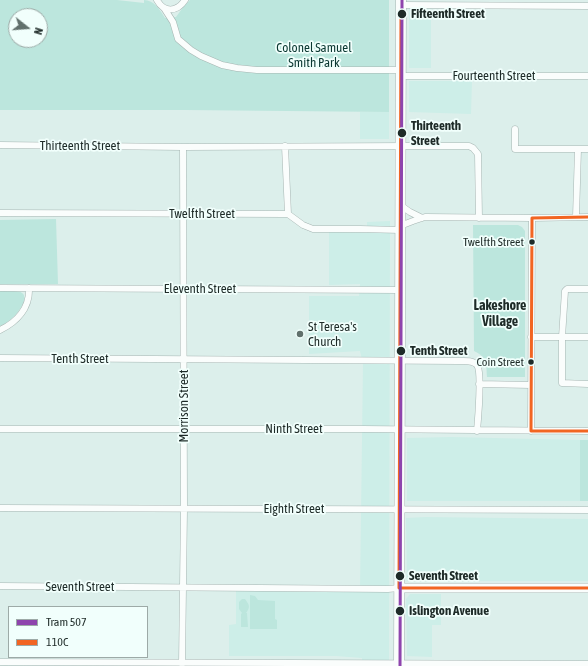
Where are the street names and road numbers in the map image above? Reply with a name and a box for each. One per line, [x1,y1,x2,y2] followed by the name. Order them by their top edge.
[452,68,536,84] street label: Fourteenth Street
[40,138,120,154] street label: Thirteenth Street
[169,206,235,222] street label: Twelfth Street
[164,281,236,297] street label: Eleventh Street
[51,351,109,367] street label: Tenth Street
[176,370,192,442] street label: Morrison Street
[265,421,323,437] street label: Ninth Street
[264,501,324,517] street label: Eighth Street
[45,579,115,595] street label: Seventh Street

